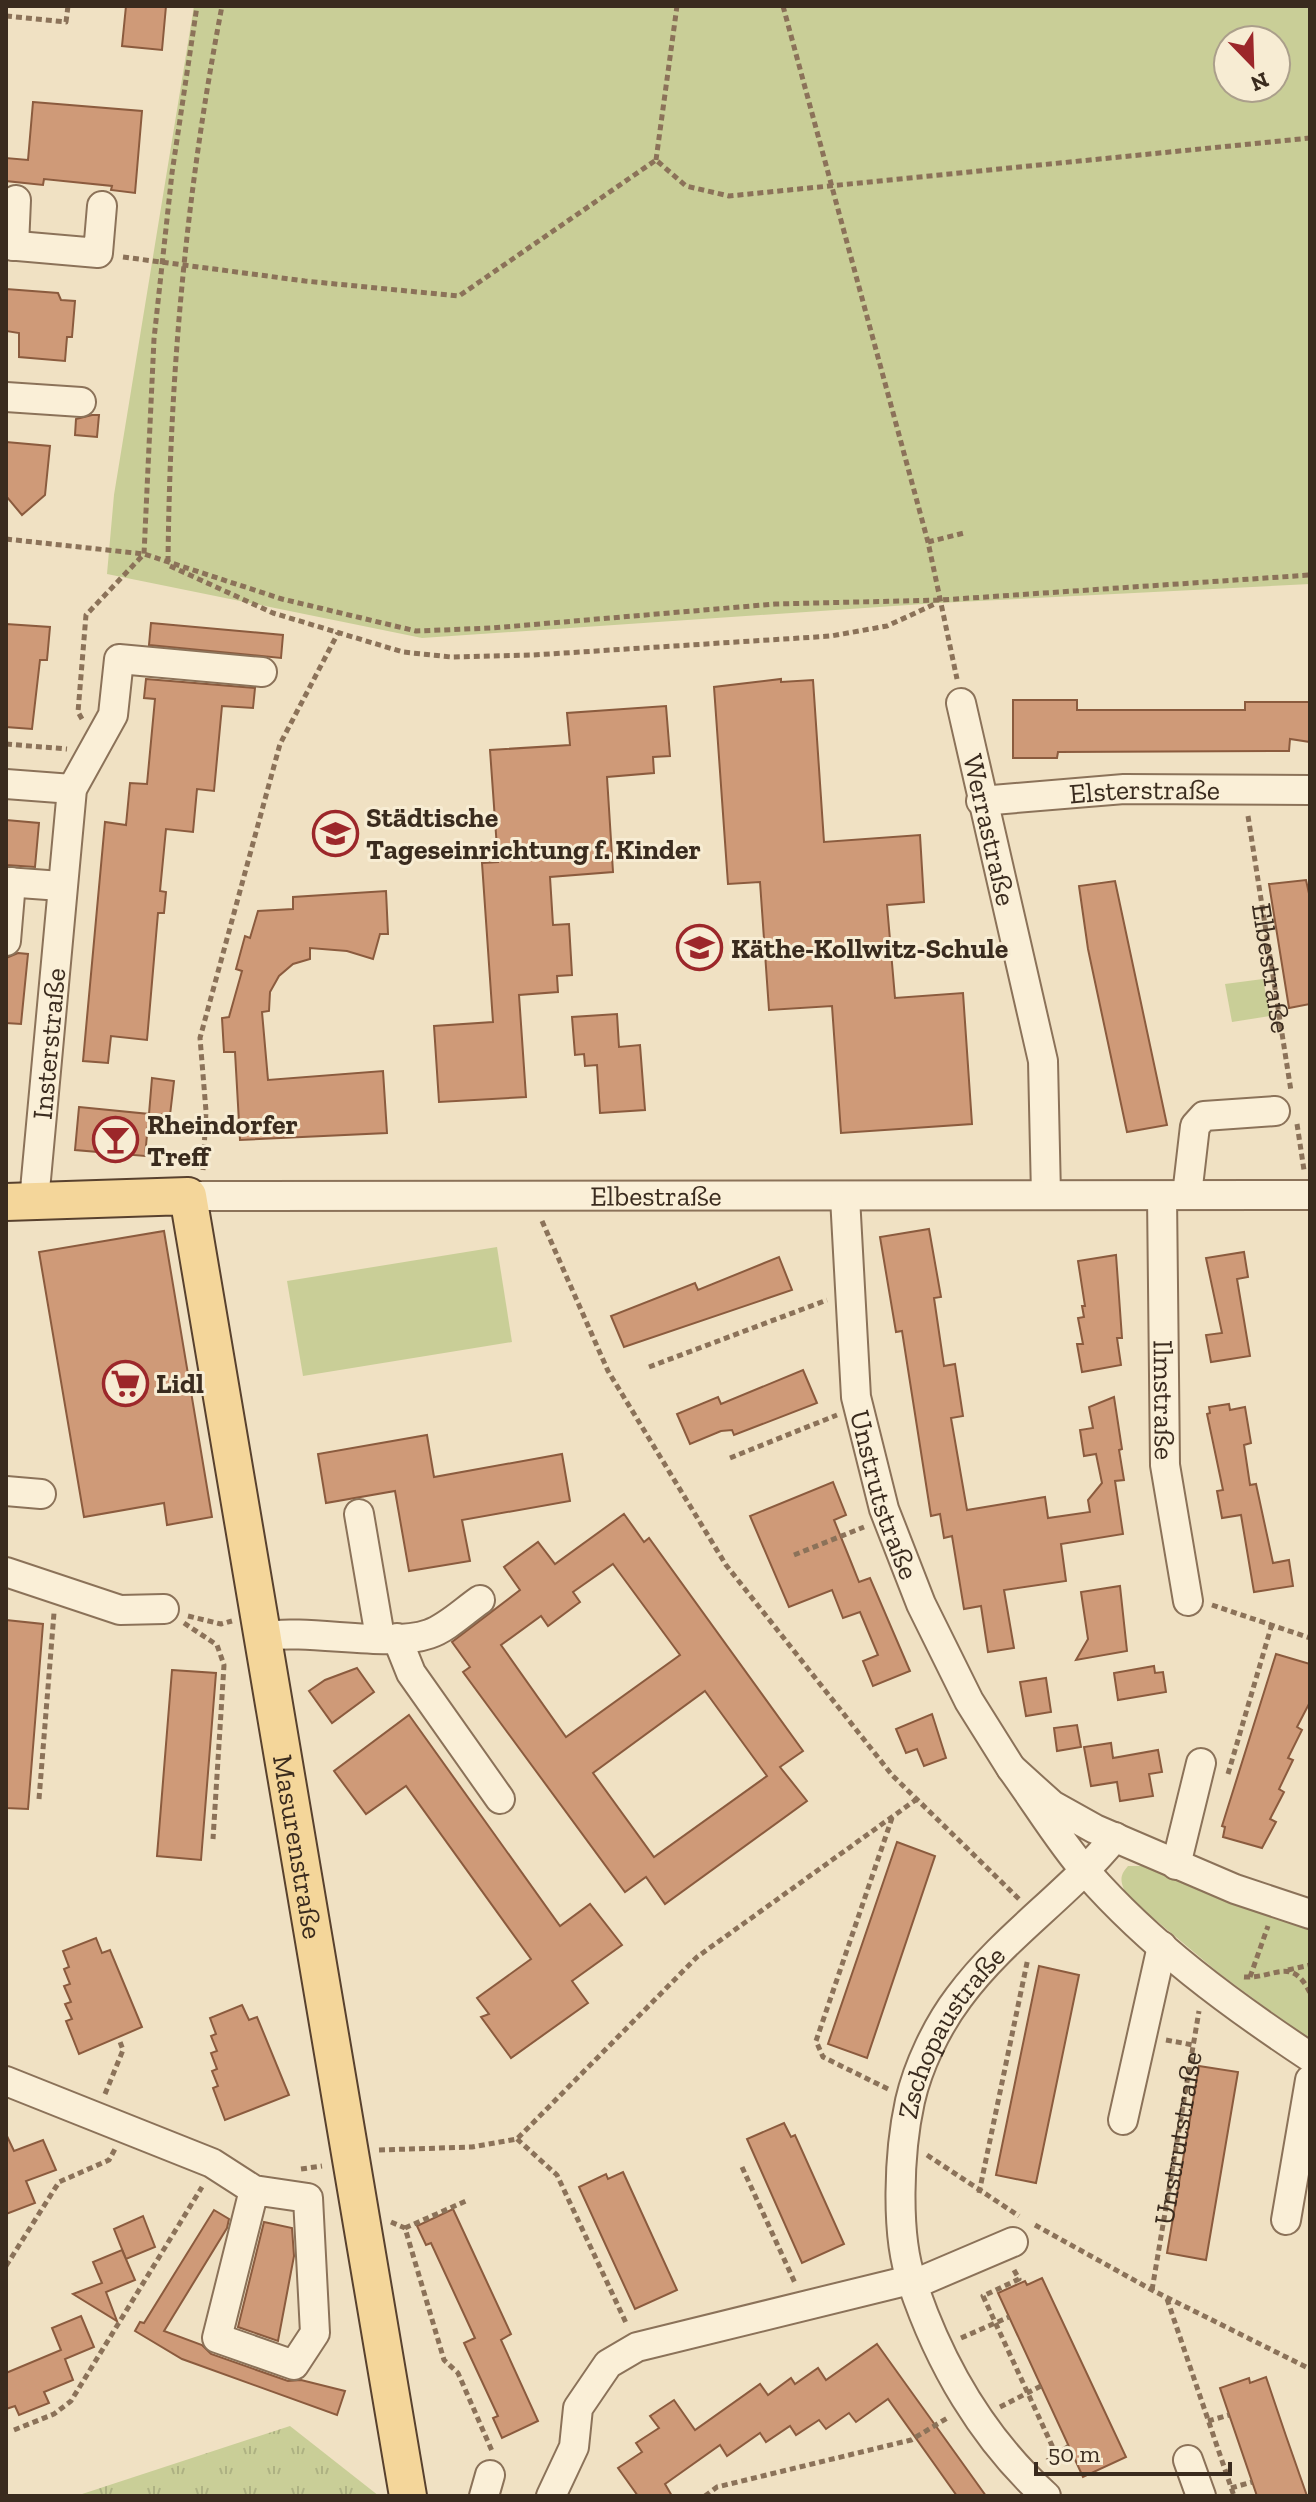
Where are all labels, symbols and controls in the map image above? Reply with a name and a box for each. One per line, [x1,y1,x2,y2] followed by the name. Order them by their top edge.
[1212,24,1292,104] north arrow
[1246,66,1273,98] text: N
[957,751,1023,909] street label: Werrastraße
[1068,772,1220,810] street label: Elsterstraße
[366,801,701,866] place label: Städtische Tageseinrichtung f. Kinder
[311,809,359,857] school or university icon: Städtische Tageseinrichtung f. Kinder
[1245,901,1298,1036] street label: Elbestraße
[676,924,724,972] school or university icon: Käthe-Kollwitz-Schule
[731,932,1008,965] place label: Käthe-Kollwitz-Schule
[25,966,72,1121] street label: Insterstraße
[147,1108,298,1173] place label: Rheindorfer Treff
[92,1116,140,1164] bar icon: Rheindorfer Treff
[590,1179,722,1212] street label: Elbestraße
[1147,1340,1181,1460] street label: Ilmstraße
[101,1359,149,1407] supermarket icon: Lidl
[156,1367,204,1400] place label: Lidl
[843,1407,926,1584] street label: Unstrutstraße
[266,1752,330,1941] street label: Masurenstraße
[890,1939,1012,2121] street label: Zschopaustraße
[1147,2049,1208,2227] street label: Unstrutstraße
[1036,2426,1230,2476] scale bar
[1048,2439,1101,2468] text: 50 m

